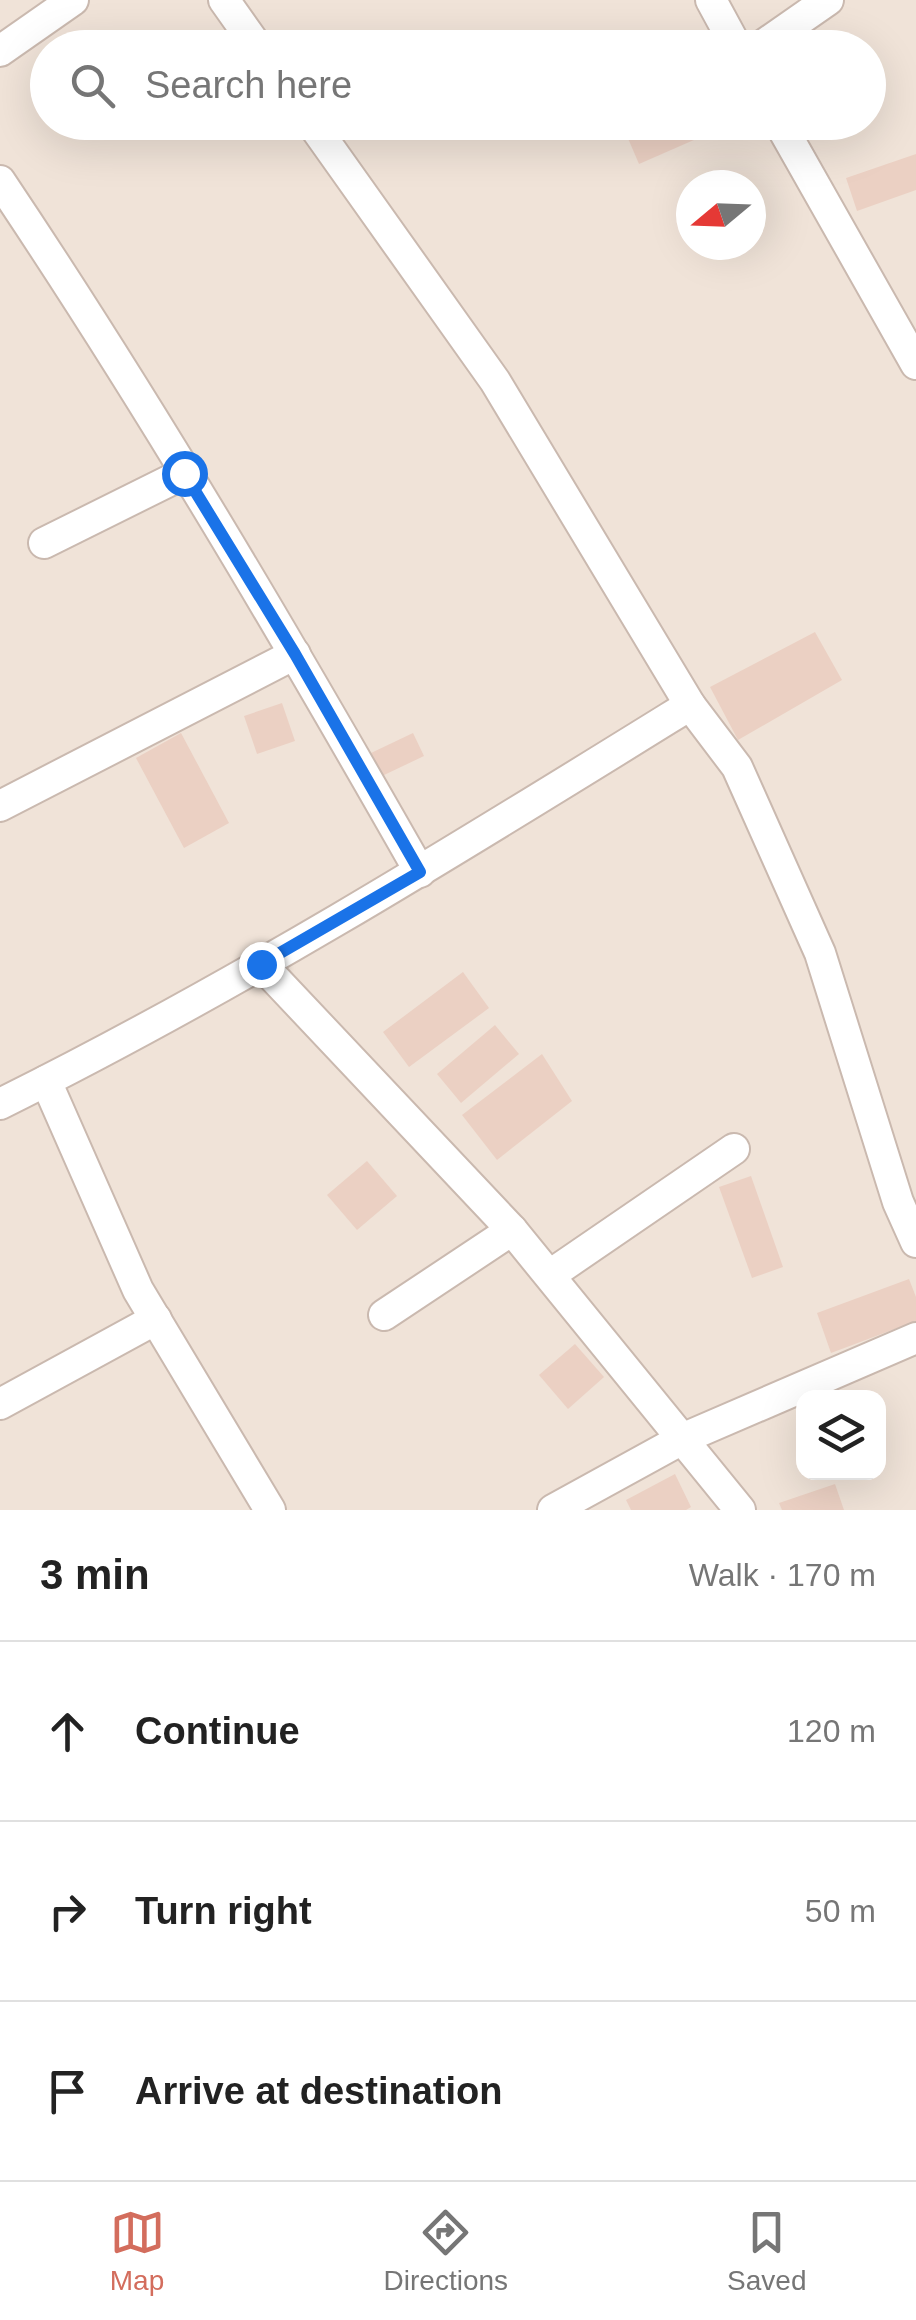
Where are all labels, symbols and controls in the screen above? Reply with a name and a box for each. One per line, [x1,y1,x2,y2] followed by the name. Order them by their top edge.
[30,30,886,140] search box
[65,58,120,113] icon: search
[145,64,352,106] text: Search here
[676,170,766,260] north arrow
[162,451,208,497] route start
[239,942,285,988] route end
[796,1390,886,1480] map controls
[796,1390,886,1480] button: layers
[40,1551,150,1598] text: 3 min
[689,1557,876,1593] text: Walk · 170 m
[40,1704,95,1759] icon: ahead
[135,1710,300,1752] text: Continue
[787,1713,876,1749] text: 120 m
[40,1884,95,1939] icon: right
[135,1890,312,1932] text: Turn right
[805,1893,876,1929] text: 50 m
[40,2064,95,2119] icon: arrive
[135,2070,502,2112] text: Arrive at destination
[110,2205,165,2297] tab: Map
[384,2205,508,2297] tab: Directions
[727,2205,806,2297] tab: Saved

